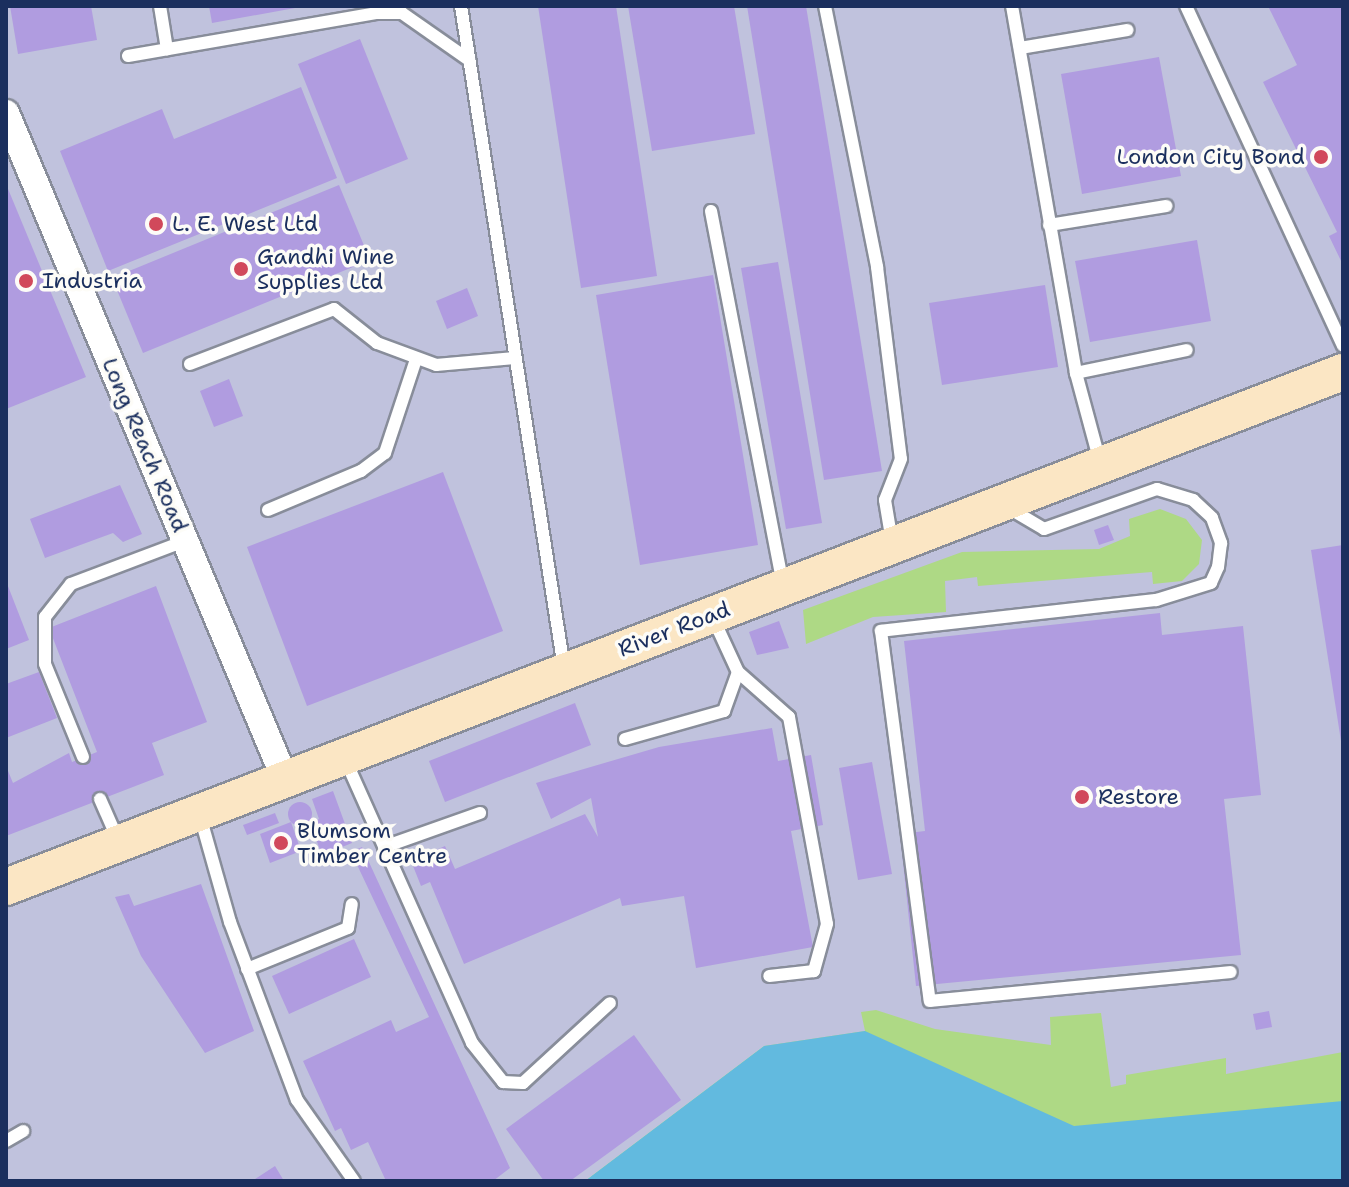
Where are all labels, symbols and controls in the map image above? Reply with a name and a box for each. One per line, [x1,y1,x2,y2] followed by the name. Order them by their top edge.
[1117,144,1305,170] place label: London City Bond
[1312,148,1330,166] marker: London City Bond
[172,211,318,237] place label: L. E. West Ltd
[147,215,165,233] marker: L. E. West Ltd
[257,243,395,294] place label: Gandhi Wine Supplies Ltd
[232,260,250,278] marker: Gandhi Wine Supplies Ltd
[42,268,142,294] place label: Industria
[17,272,35,290] marker: Industria
[96,354,194,536] street label: Long Reach Road
[614,596,734,662] street label: River Road
[1098,784,1179,810] place label: Restore
[1073,788,1091,806] marker: Restore
[297,817,447,868] place label: Blumsom Timber Centre
[272,834,290,852] marker: Blumsom Timber Centre

